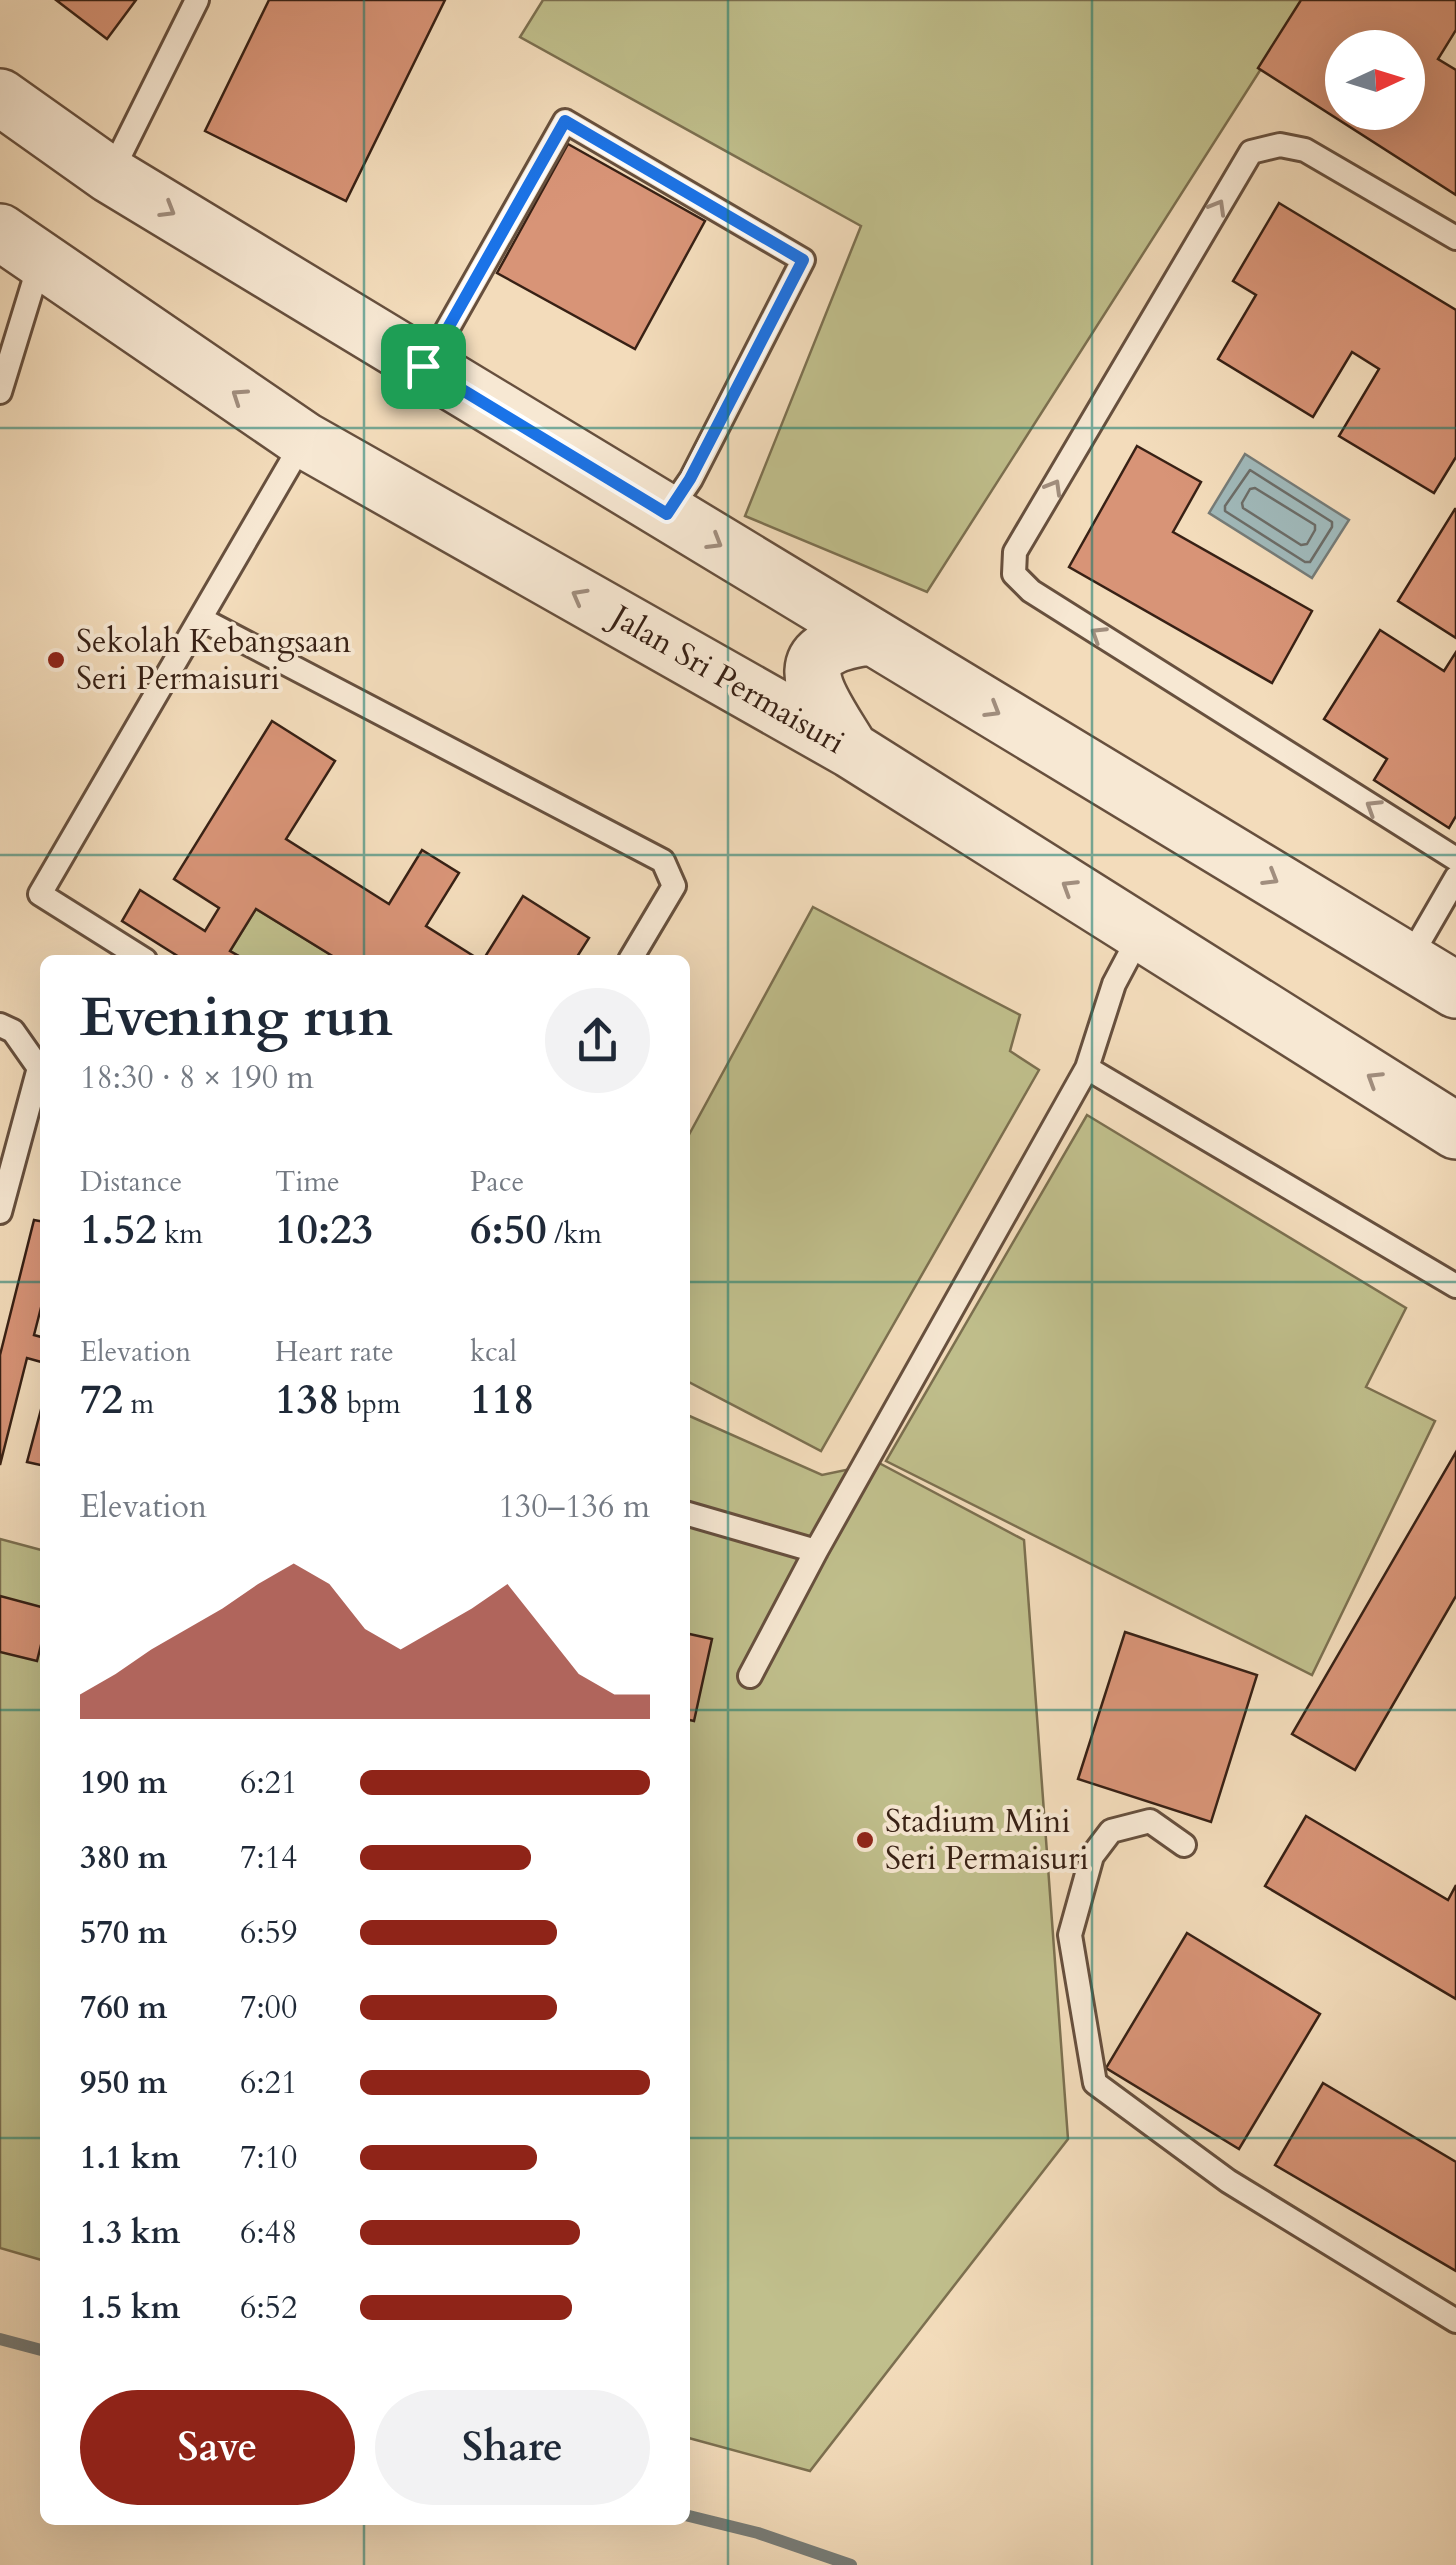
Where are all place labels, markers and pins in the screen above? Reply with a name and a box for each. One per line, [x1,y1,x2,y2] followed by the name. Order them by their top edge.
[381,324,466,409] pin
[76,620,351,701] place label: Sekolah Kebangsaan Seri Permaisuri
[45,649,67,671] marker: Sekolah Kebangsaan Seri Permaisuri
[885,1800,1089,1881] place label: Stadium Mini Seri Permaisuri
[854,1829,876,1851] marker: Stadium Mini Seri Permaisuri

